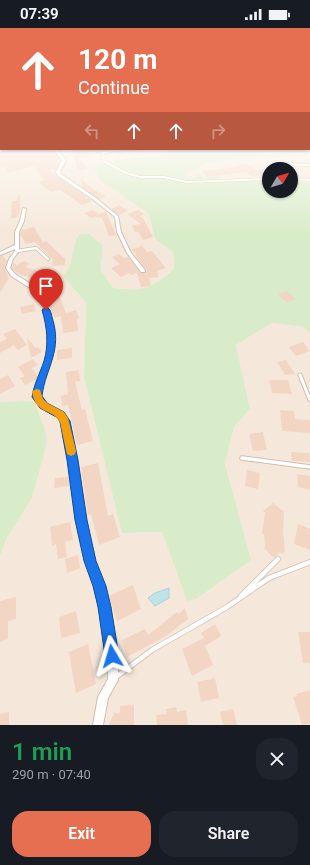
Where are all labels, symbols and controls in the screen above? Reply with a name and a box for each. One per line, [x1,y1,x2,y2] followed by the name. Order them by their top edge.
[20,5,59,23] text: 07:39
[78,43,157,76] text: 120 m
[12,44,64,96] icon: ahead
[78,77,150,98] text: Continue
[81,120,103,142] icon: left
[123,120,145,142] icon: ahead
[165,120,187,142] icon: ahead
[207,120,229,142] icon: right
[262,162,298,198] north arrow
[262,162,298,198] map controls
[29,269,63,310] pin
[35,275,57,297] icon: arrive
[91,635,133,677] position arrow
[12,738,72,766] text: 1 min
[256,738,298,780] button: close
[12,767,91,782] text: 290 m · 07:40
[12,811,151,857] button: Exit
[159,811,298,857] button: Share

